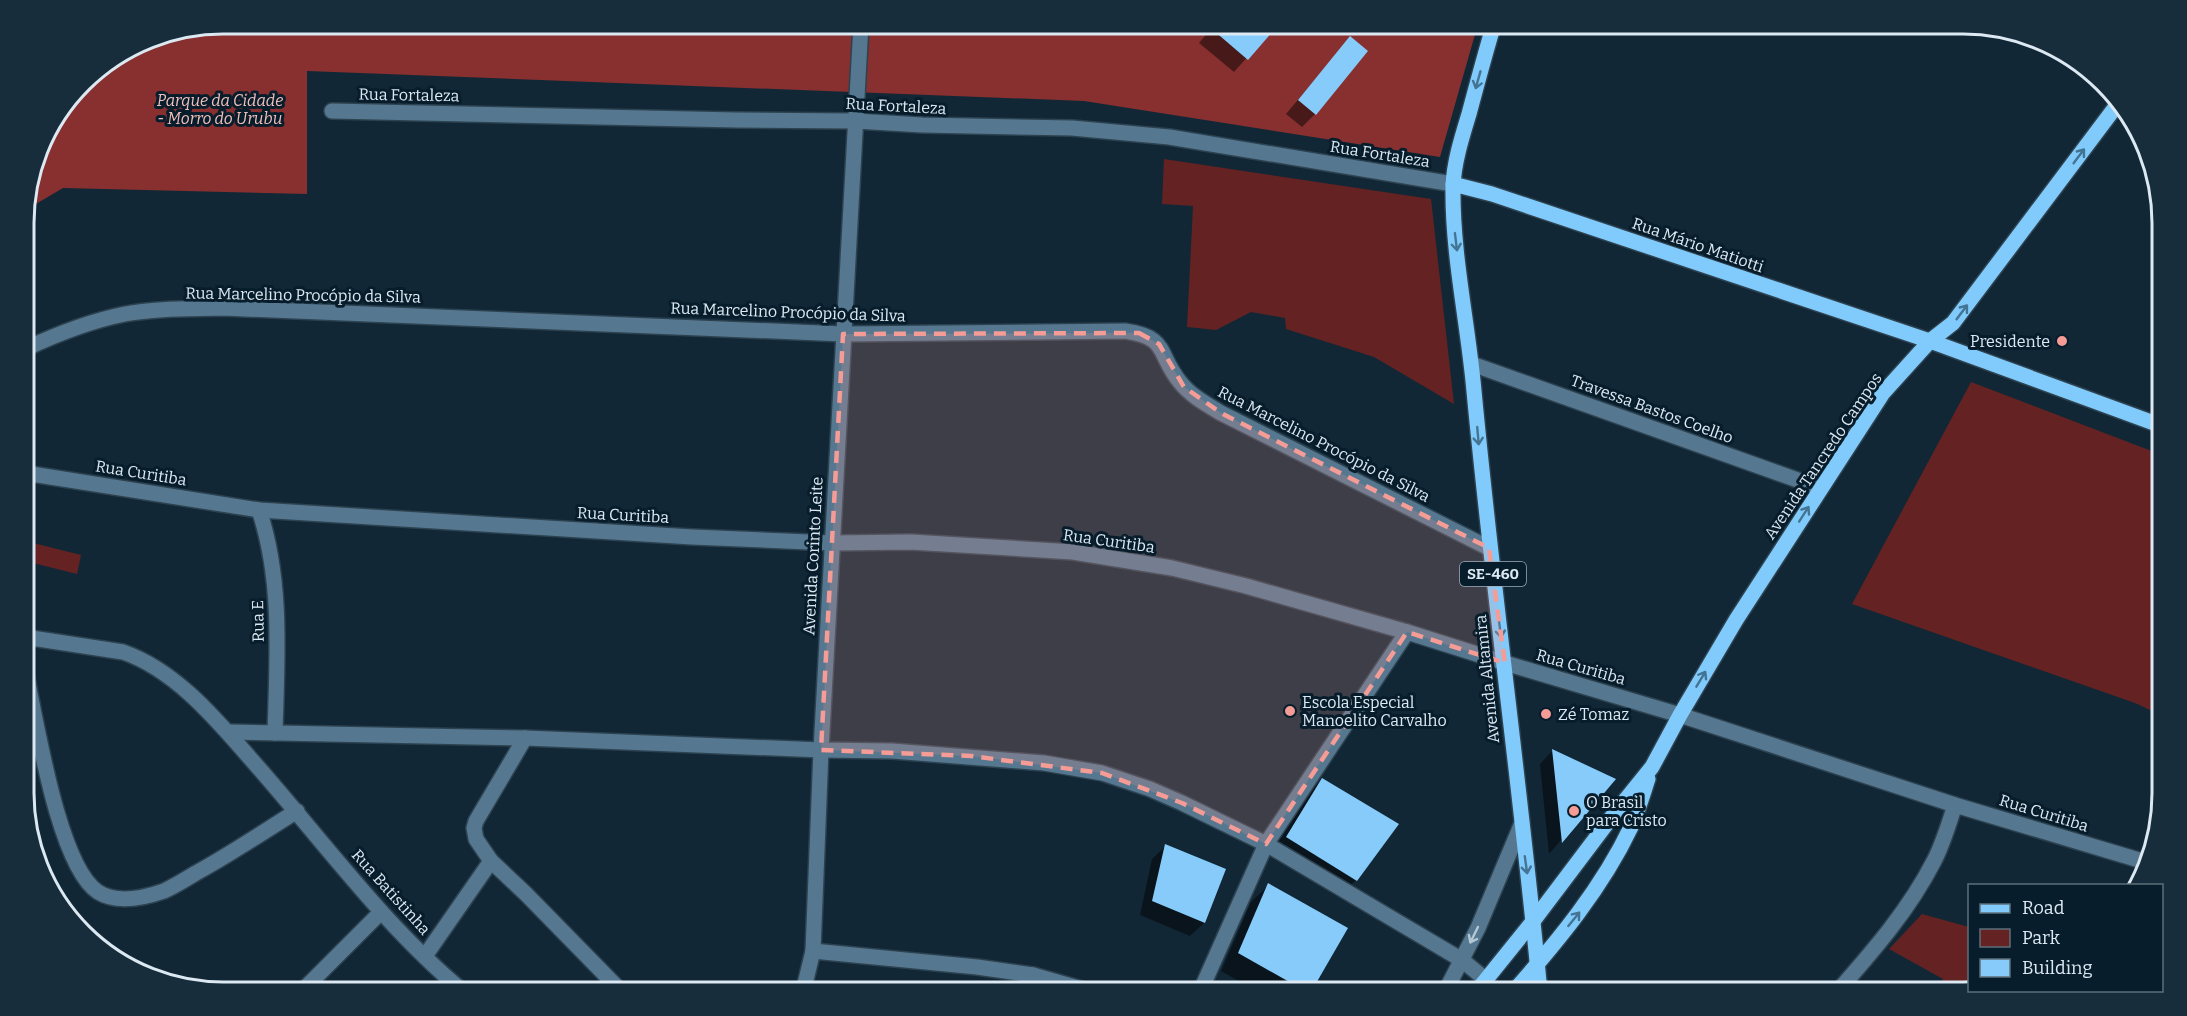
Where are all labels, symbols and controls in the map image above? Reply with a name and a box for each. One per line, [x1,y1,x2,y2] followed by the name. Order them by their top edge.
[1472,70,1483,89] one-way arrow
[358,85,460,105] street label: Rua Fortaleza
[157,91,283,128] park label: Parque da Cidade - Morro do Urubu
[845,94,947,118] street label: Rua Fortaleza
[1329,137,1432,171] street label: Rua Fortaleza
[2072,148,2085,164] one-way arrow
[1630,214,1766,276] street label: Rua Mário Matiotti
[1451,231,1462,251] one-way arrow
[185,283,421,307] street label: Rua Marcelino Procópio da Silva
[670,298,906,326] street label: Rua Marcelino Procópio da Silva
[1955,304,1968,320] one-way arrow
[1970,332,2050,351] place label: Presidente
[2055,334,2069,348] marker: Presidente
[1760,369,1886,543] street label: Avenida Tancredo Campos
[1568,371,1736,447] street label: Travessa Bastos Coelho
[1215,382,1433,506] street label: Rua Marcelino Procópio da Silva
[1473,425,1484,445] one-way arrow
[94,456,188,490] street label: Rua Curitiba
[799,476,827,636] street label: Avenida Corinto Leite
[577,503,670,527] street label: Rua Curitiba
[1798,506,1810,523] one-way arrow
[1062,525,1156,557] street label: Rua Curitiba
[1460,562,1526,586] road number: SE-460
[248,600,268,642] street label: Rua E
[1471,614,1503,744] street label: Avenida Altamira
[1495,619,1506,639] one-way arrow
[1534,645,1628,689] street label: Rua Curitiba
[1695,671,1707,688] one-way arrow
[1302,693,1447,730] place label: Escola Especial Manoelito Carvalho
[1283,704,1297,718] marker: Escola Especial Manoelito Carvalho
[1558,705,1629,724] place label: Zé Tomaz
[1539,707,1553,721] marker: Zé Tomaz
[1997,790,2091,836] street label: Rua Curitiba
[1586,793,1667,830] place label: O Brasil para Cristo
[1567,804,1581,818] marker: O Brasil para Cristo
[348,845,435,939] street label: Rua Batistinha
[1520,854,1531,874] one-way arrow
[1968,884,2163,992] legend
[2022,897,2065,919] text: Road
[1567,911,1580,927] one-way arrow
[1468,926,1480,944] one-way arrow
[2022,927,2061,949] text: Park
[2022,957,2093,979] text: Building

